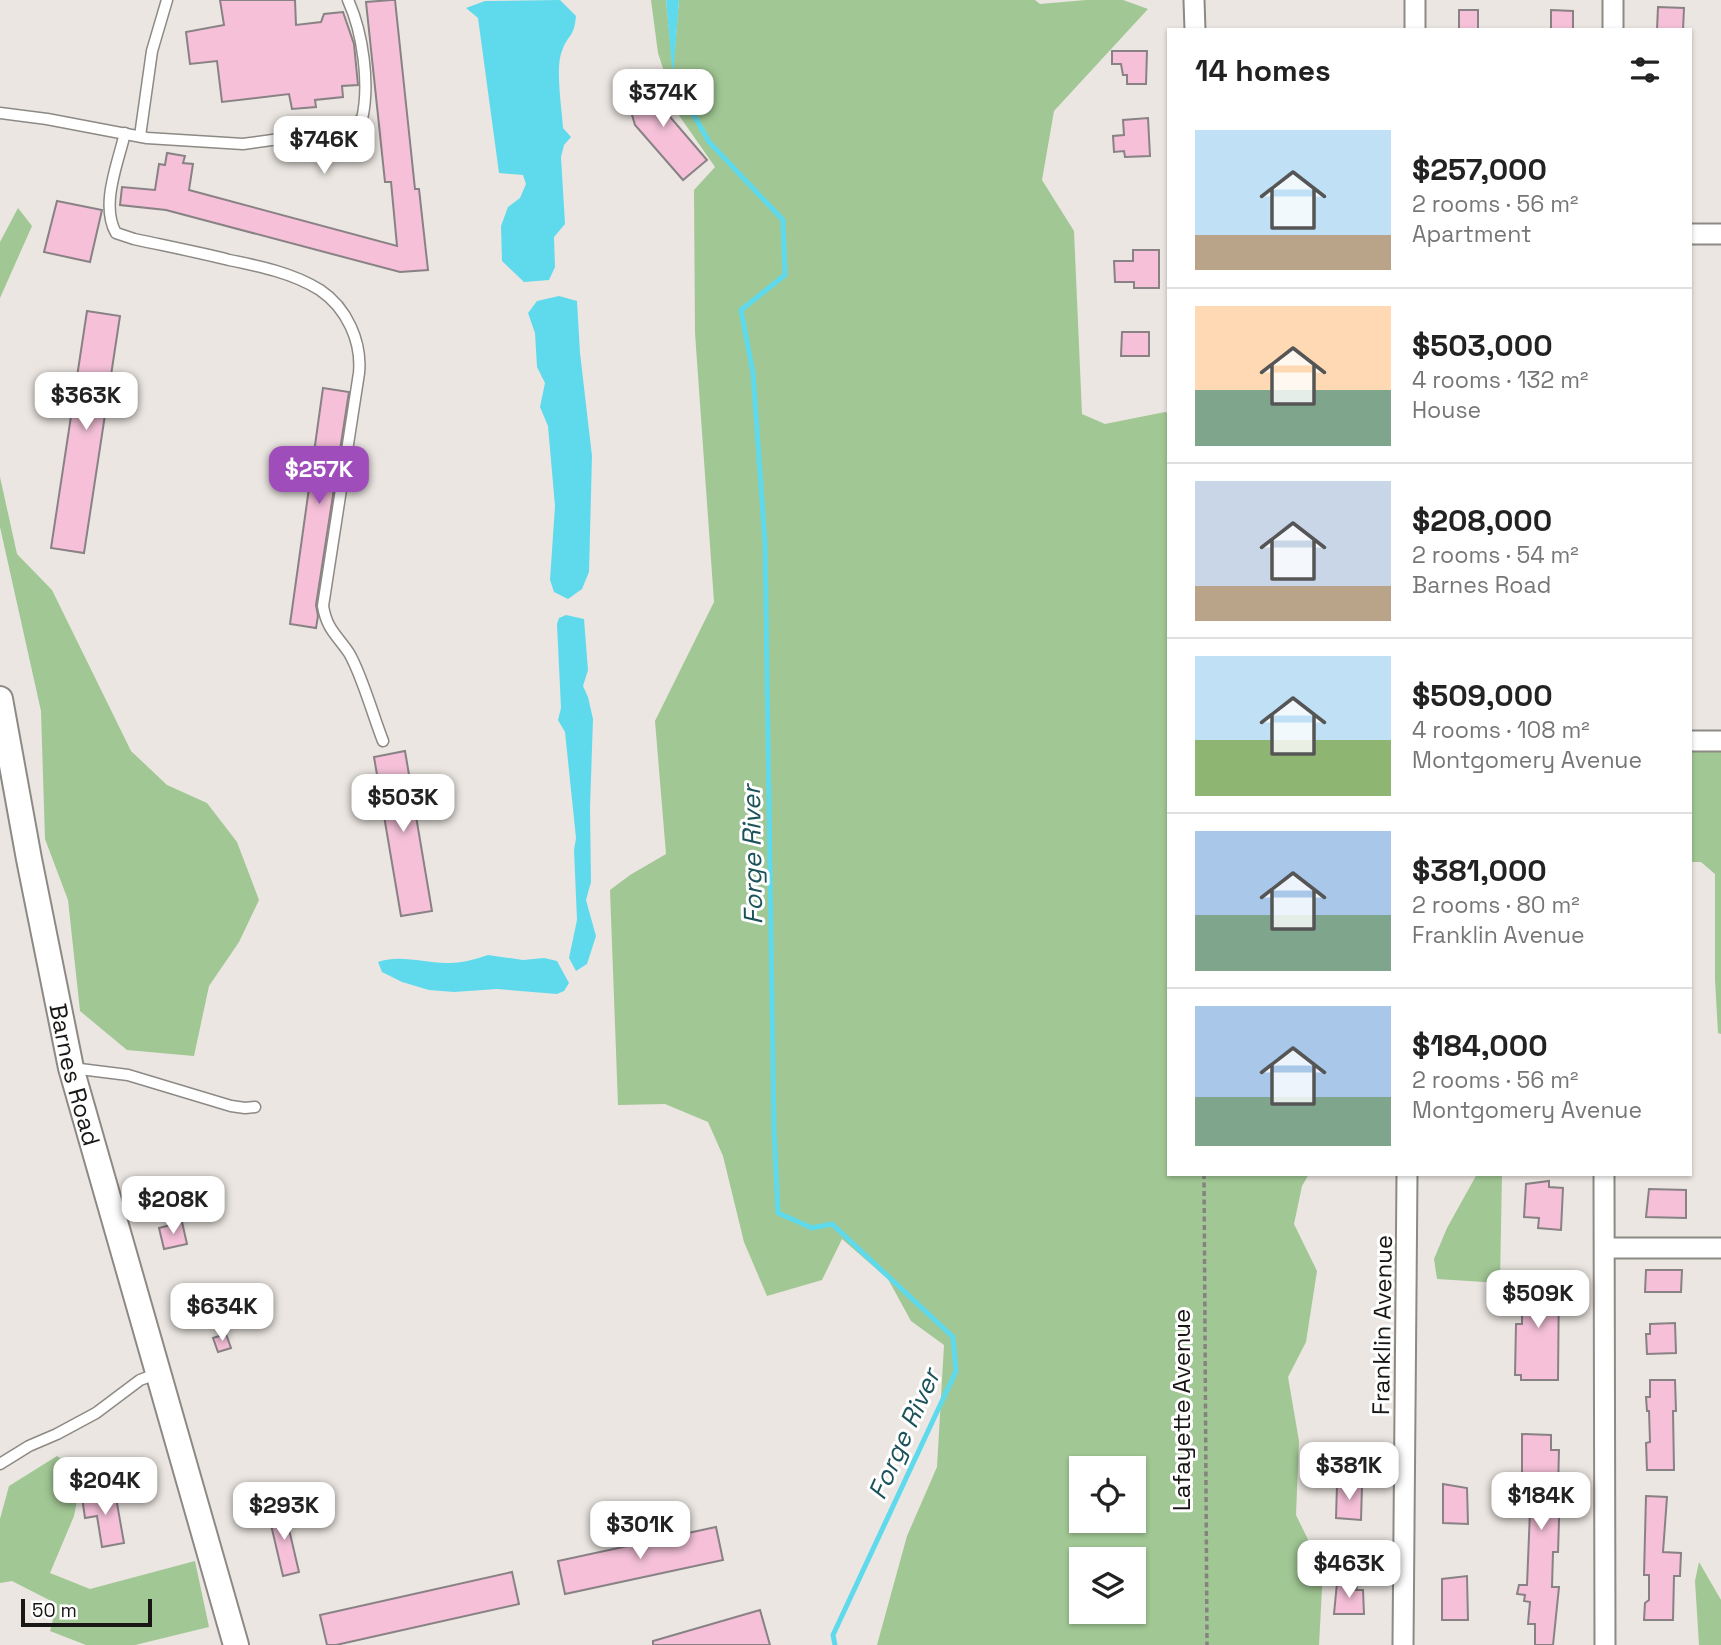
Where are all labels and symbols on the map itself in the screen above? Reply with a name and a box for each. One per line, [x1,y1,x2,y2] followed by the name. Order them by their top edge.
[614,69,712,129] pin: $374K
[275,116,373,176] pin: $746K
[37,372,135,432] pin: $363K
[270,447,368,506] pin: $257K
[354,774,452,834] pin: $503K
[734,782,770,925] water label: Forge River
[43,1001,108,1149] street label: Barnes Road
[124,1176,222,1236] pin: $208K
[1365,1235,1399,1415] street label: Franklin Avenue
[1489,1270,1587,1330] pin: $509K
[173,1284,271,1343] pin: $634K
[1166,1309,1197,1511] street label: Lafayette Avenue
[860,1360,949,1505] water label: Forge River
[1300,1442,1398,1502] pin: $381K
[56,1458,154,1517] pin: $204K
[1492,1472,1590,1532] pin: $184K
[235,1482,333,1542] pin: $293K
[591,1502,689,1561] pin: $301K
[1300,1540,1398,1600] pin: $463K
[21,1596,152,1628] scale bar

